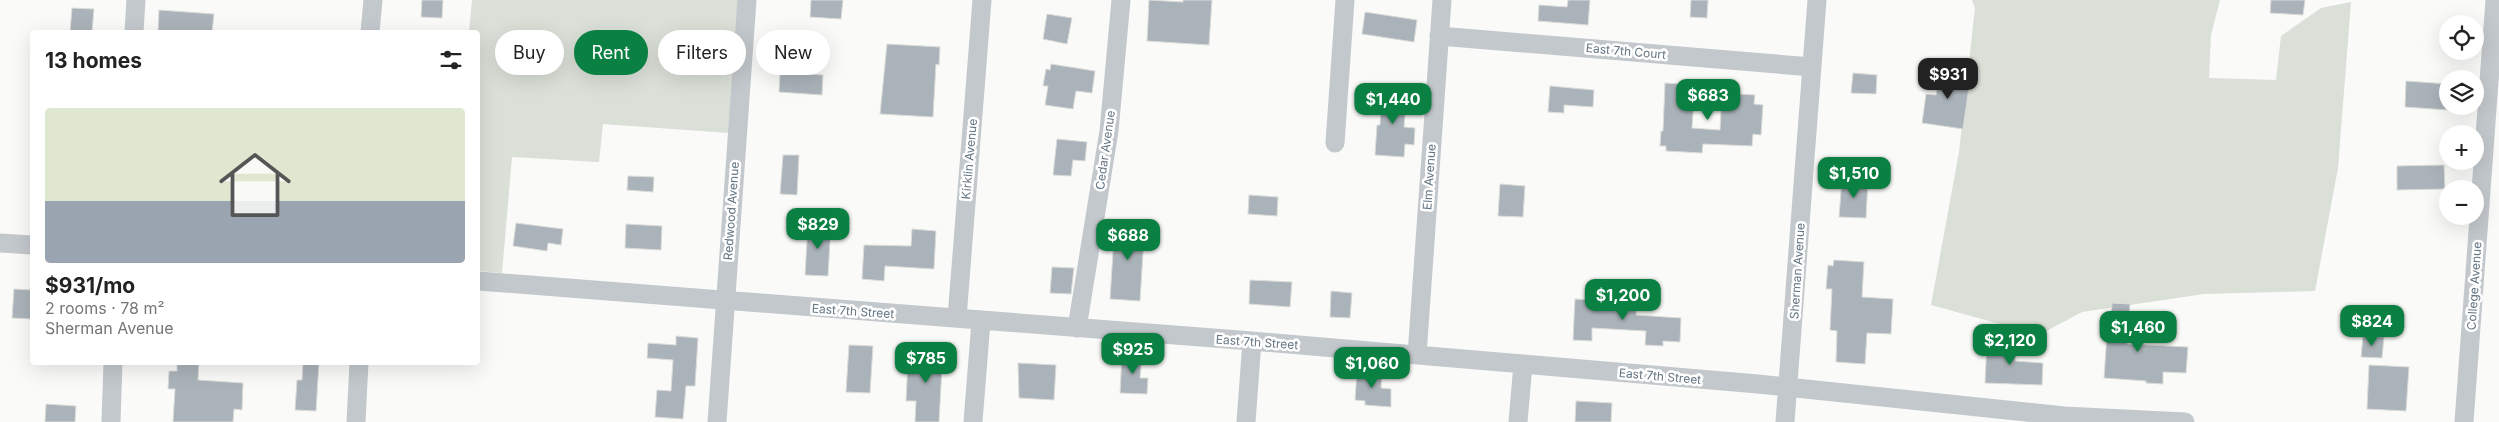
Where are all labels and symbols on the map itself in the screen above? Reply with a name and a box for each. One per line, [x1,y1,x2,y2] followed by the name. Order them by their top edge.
[1585,40,1667,62] street label: East 7th Court
[1918,58,1978,100] pin: $931
[1678,78,1738,121] pin: $683
[1352,82,1434,125] pin: $1,440
[1092,109,1118,191] street label: Cedar Avenue
[958,118,980,200] street label: Kirklin Avenue
[1419,143,1439,211] street label: Elm Avenue
[1813,156,1895,199] pin: $1,510
[720,161,742,261] street label: Redwood Avenue
[788,208,848,250] pin: $829
[1098,218,1158,261] pin: $688
[1786,222,1808,320] street label: Sherman Avenue
[2463,241,2485,331] street label: College Avenue
[1582,278,1664,321] pin: $1,200
[811,301,895,321] street label: East 7th Street
[2342,304,2402,347] pin: $824
[2097,310,2179,353] pin: $1,460
[1969,324,2051,366] pin: $2,120
[1103,332,1163,375] pin: $925
[1215,332,1299,352] street label: East 7th Street
[896,342,956,384] pin: $785
[1331,346,1413,389] pin: $1,060
[1618,365,1702,387] street label: East 7th Street

